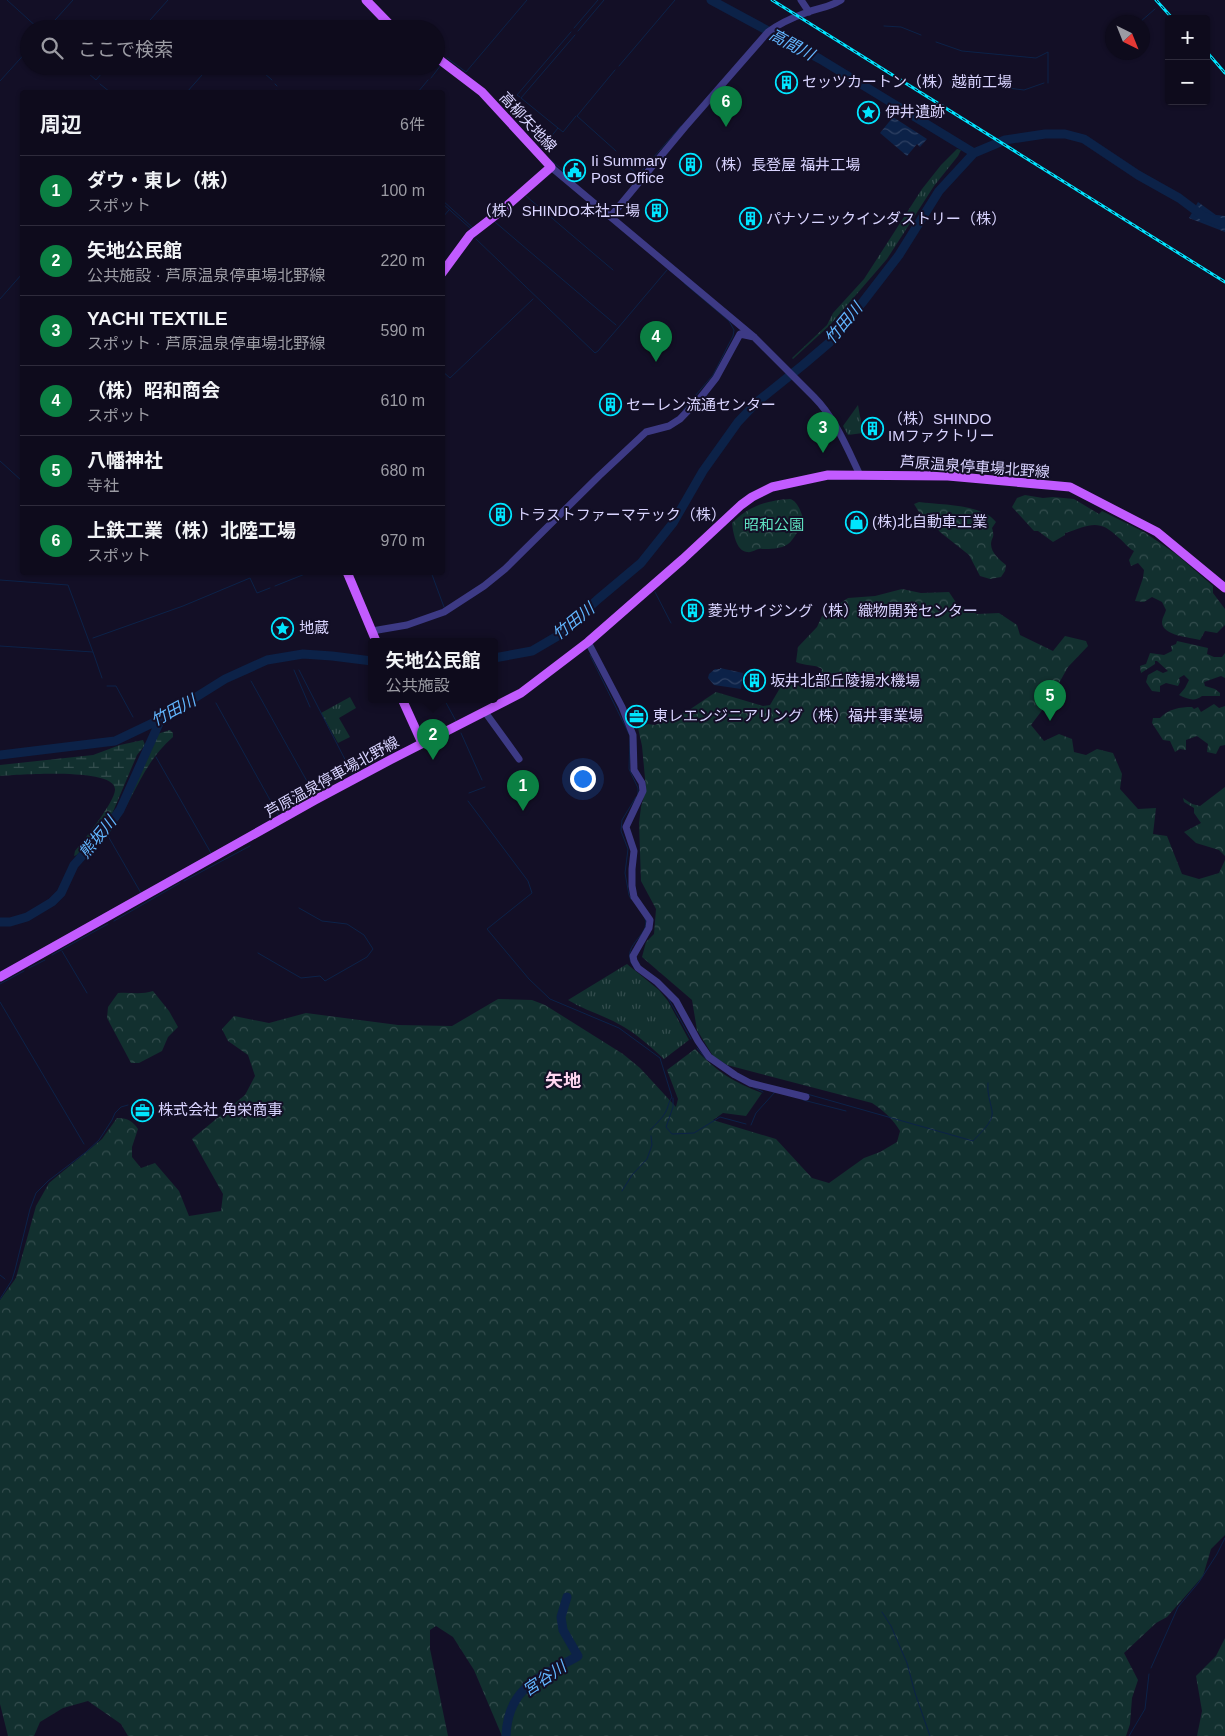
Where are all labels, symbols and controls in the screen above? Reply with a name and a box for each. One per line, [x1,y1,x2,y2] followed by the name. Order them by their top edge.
[1105,15,1150,60] north arrow
[1165,15,1210,105] map controls
[1165,15,1210,60] button: +
[20,20,445,75] search box
[767,26,819,64] water label: 高間川
[38,34,66,62] icon: search
[78,39,173,60] text: ここで検索
[1165,60,1210,105] button: −
[774,70,798,94] building icon: セッツカートン（株）越前工場
[802,73,1012,90] place label: セッツカートン（株）越前工場
[710,86,742,127] pin: 6
[497,88,560,155] street label: 高柳矢地線
[857,100,881,124] place icon: 伊井遺跡
[885,103,945,120] place label: 伊井遺跡
[40,113,82,136] text: 周辺
[400,116,425,133] text: 6件
[591,152,667,186] place label: Ii Summary Post Office
[678,153,702,177] building icon: （株）長登屋 福井工場
[706,156,860,173] place label: （株）長登屋 福井工場
[563,158,587,182] public building icon: Ii Summary Post Office
[87,170,239,191] text: ダウ・東レ（株）
[52,182,60,199] text: 1
[381,182,425,199] text: 100 m
[87,197,151,214] text: スポット
[644,199,668,223] building icon: （株）SHINDO本社工場
[477,202,640,219] place label: （株）SHINDO本社工場
[738,207,762,231] building icon: パナソニックインダストリー（株）
[766,210,1006,227] place label: パナソニックインダストリー（株）
[87,240,182,261] text: 矢地公民館
[52,252,60,269] text: 2
[381,252,425,269] text: 220 m
[87,267,325,284] text: 公共施設 · 芦原温泉停車場北野線
[821,298,867,347] water label: 竹田川
[87,308,228,329] text: YACHI TEXTILE
[640,321,672,362] pin: 4
[52,322,60,339] text: 3
[381,322,425,339] text: 590 m
[87,335,325,352] text: スポット · 芦原温泉停車場北野線
[87,380,220,401] text: （株）昭和商会
[52,392,60,409] text: 4
[381,392,425,409] text: 610 m
[598,393,622,417] building icon: セーレン流通センター
[626,396,776,413] place label: セーレン流通センター
[87,407,151,424] text: スポット
[888,410,995,444] place label: （株）SHINDO IMファクトリー
[807,412,839,453] pin: 3
[860,416,884,440] building icon: （株）SHINDO IMファクトリー
[87,450,163,471] text: 八幡神社
[900,453,1050,480] street label: 芦原温泉停車場北野線
[52,462,60,479] text: 5
[381,462,425,479] text: 680 m
[87,477,119,494] text: 寺社
[488,503,512,527] building icon: トラストファーマテック（株）
[516,506,726,523] place label: トラストファーマテック（株）
[844,510,868,534] shop icon: (株)北自動車工業
[872,513,987,530] place label: (株)北自動車工業
[744,516,804,533] park label: 昭和公園
[87,520,296,541] text: 上鉄工業（株）北陸工場
[52,532,60,549] text: 6
[381,532,425,549] text: 970 m
[87,547,151,564] text: スポット
[549,598,599,643] water label: 竹田川
[680,599,704,623] building icon: 菱光サイジング（株）織物開発センター
[708,602,978,619] place label: 菱光サイジング（株）織物開発センター
[271,616,295,640] place icon: 地蔵
[299,619,329,636] place label: 地蔵
[368,638,498,703] popup
[385,650,481,671] text: 矢地公民館
[742,669,766,693] building icon: 坂井北部丘陵揚水機場
[770,672,920,689] place label: 坂井北部丘陵揚水機場
[385,677,450,694] text: 公共施設
[1034,680,1066,721] pin: 5
[148,691,200,729] water label: 竹田川
[625,704,649,728] office icon: 東レエンジニアリング（株）福井事業場
[653,707,923,724] place label: 東レエンジニアリング（株）福井事業場
[417,719,449,760] pin: 2
[262,733,401,820] street label: 芦原温泉停車場北野線
[570,766,596,792] your location
[507,770,539,811] pin: 1
[76,812,120,861] water label: 熊坂川
[545,1071,581,1091] district label: 矢地
[130,1098,154,1122] office icon: 株式会社 角栄商事
[158,1101,282,1118] place label: 株式会社 角栄商事
[520,1657,571,1699] water label: 宮谷川

